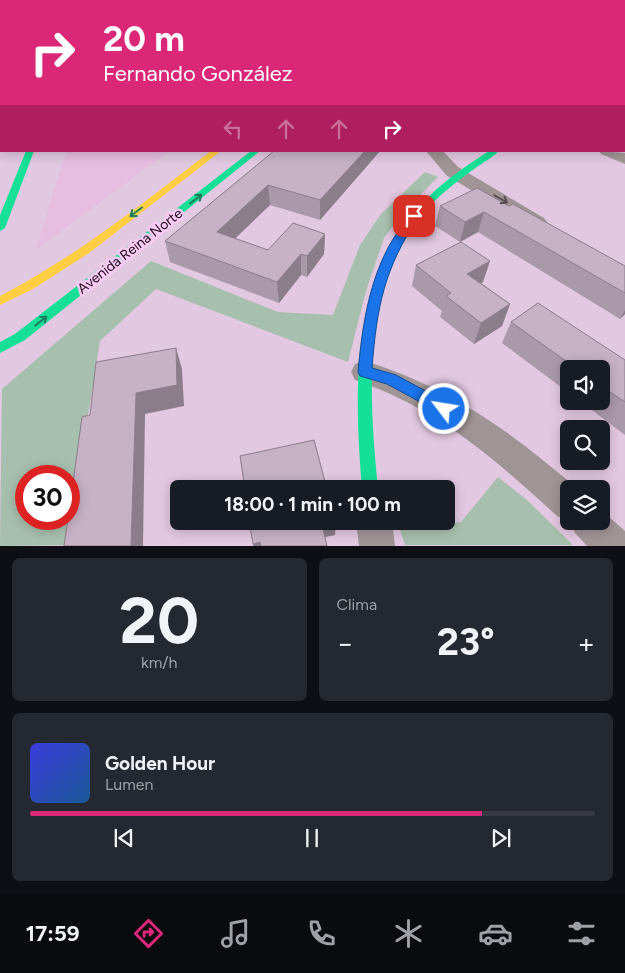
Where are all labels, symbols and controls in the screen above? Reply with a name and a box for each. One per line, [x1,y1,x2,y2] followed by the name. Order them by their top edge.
[103,18,185,60] text: 20 m
[20,20,85,85] icon: right
[103,60,293,87] text: Fernando González
[219,115,247,143] icon: left
[272,115,300,143] icon: ahead
[325,115,353,143] icon: ahead
[378,115,406,143] icon: right
[189,194,203,204] one-way arrow
[393,195,435,237] pin
[494,195,508,205] one-way arrow
[400,202,428,230] icon: arrive
[74,204,186,297] street label: Avenida Reina Norte
[129,207,143,217] one-way arrow
[34,316,48,326] one-way arrow
[560,360,610,530] map controls
[560,360,610,410] button: sound
[417,382,469,434] position arrow
[560,420,610,470] button: search
[15,465,80,530] speed limit sign: 30
[560,480,610,530] button: layers
[224,493,401,516] text: 18:00 · 1 min · 100 m
[119,581,199,659] text: 20
[337,595,377,614] text: Clima
[437,619,495,665] text: 23°
[337,626,354,660] text: −
[578,626,595,660] text: +
[141,653,178,672] text: km/h
[105,752,215,775] text: Golden Hour
[105,775,154,794] text: Lumen
[110,824,138,852] icon: previous
[298,824,326,852] icon: pause
[487,824,515,852] icon: next
[131,916,166,951] icon: directions
[218,916,253,951] icon: music
[304,916,339,951] icon: phone
[391,916,426,951] icon: climate
[478,916,513,951] icon: car
[564,916,599,951] icon: filters
[26,920,79,947] text: 17:59

